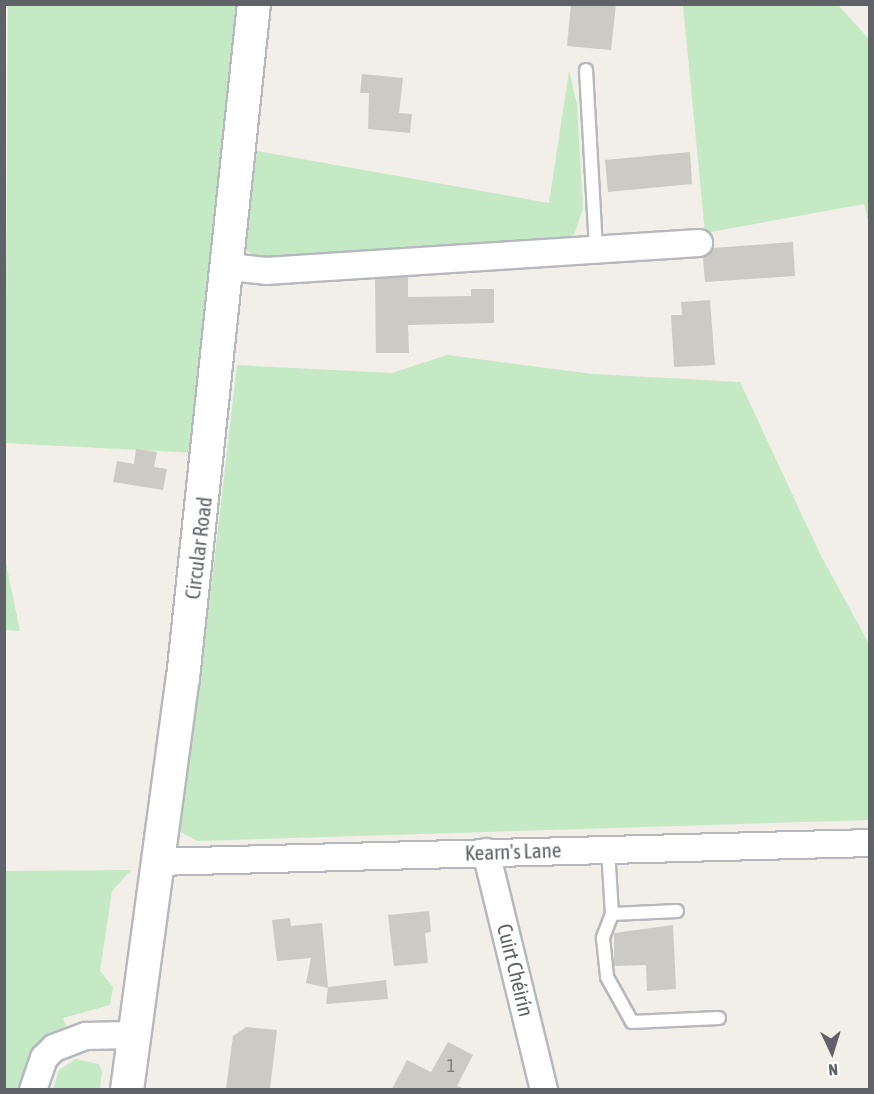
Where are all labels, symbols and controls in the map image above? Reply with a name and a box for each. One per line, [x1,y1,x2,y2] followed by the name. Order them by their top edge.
[179,495,217,601] street label: Circular Road
[464,837,562,865] street label: Kearn's Lane
[492,921,540,1019] street label: Cuirt Chéirín
[802,1022,862,1082] north arrow
[447,1055,455,1077] house number: 1
[828,1061,839,1079] text: N

